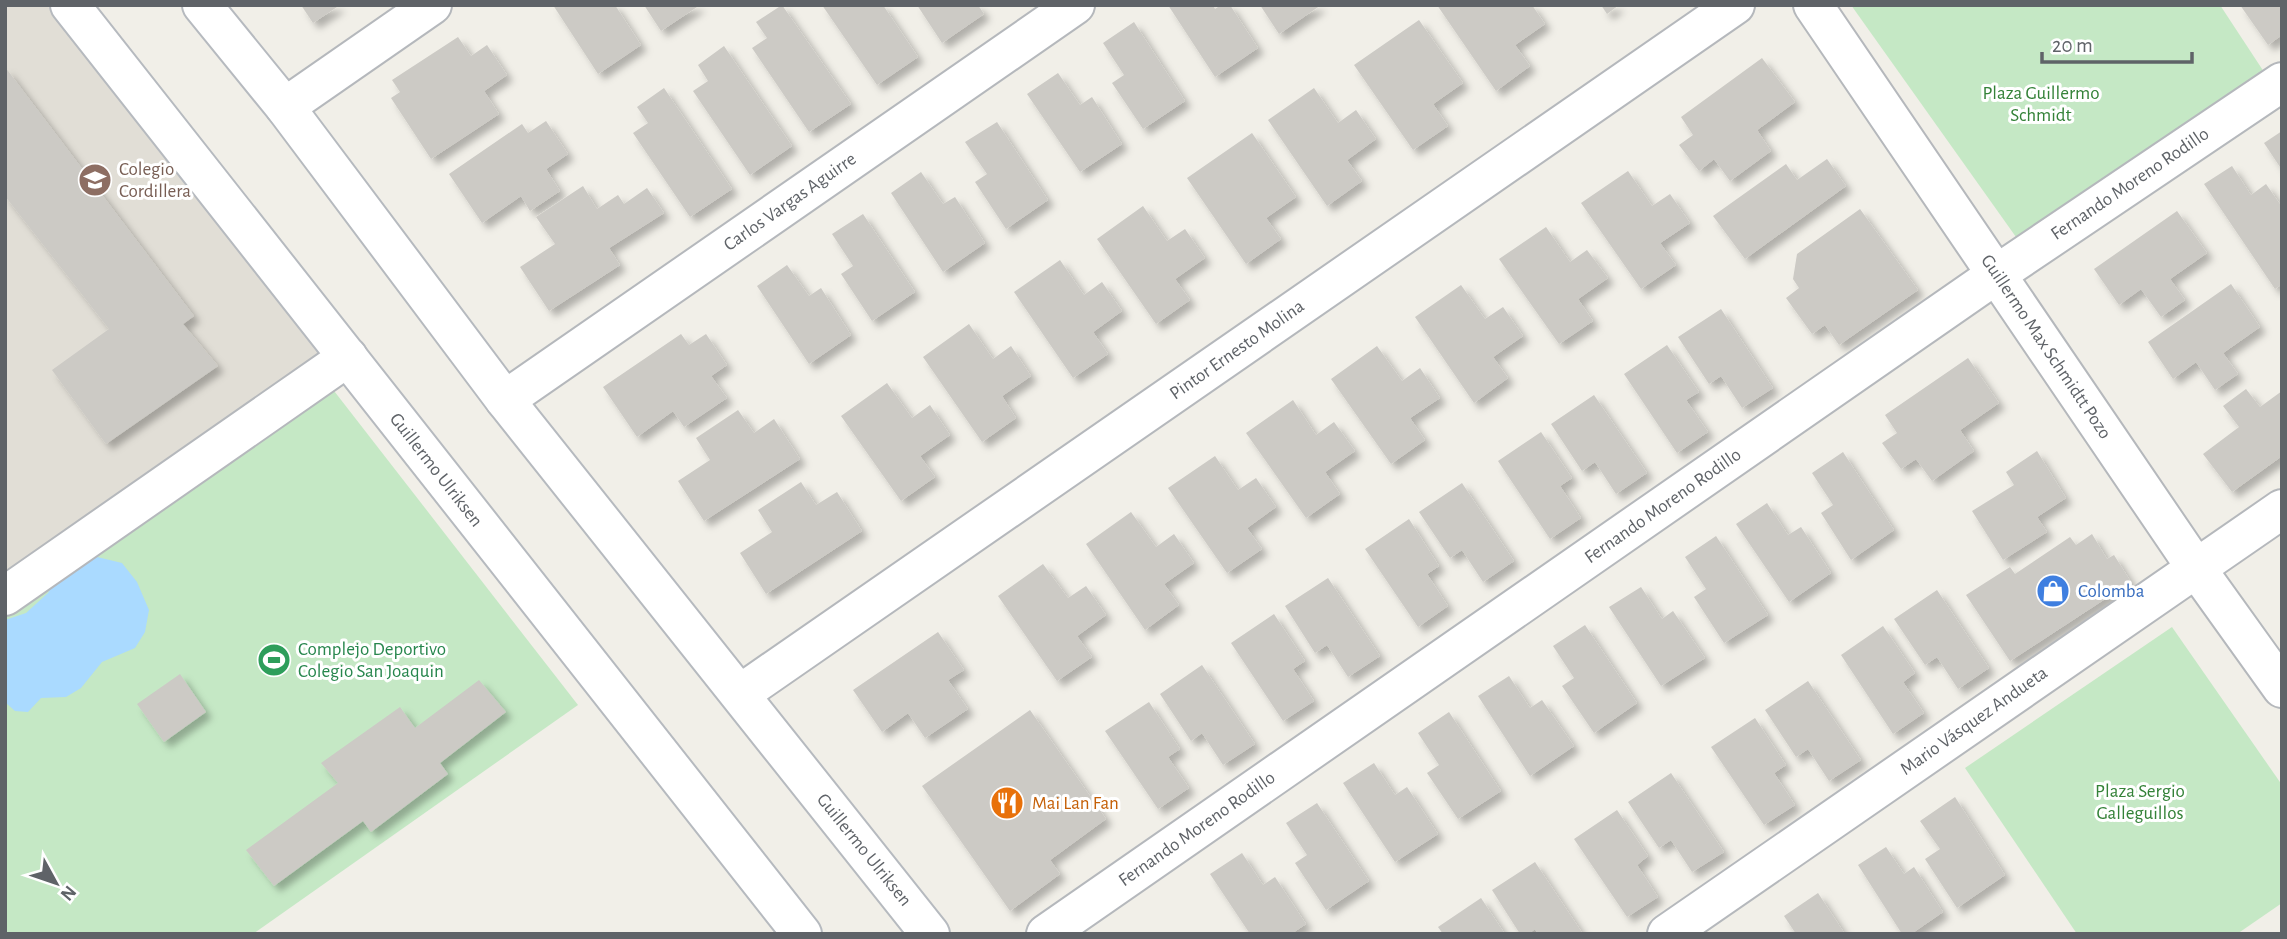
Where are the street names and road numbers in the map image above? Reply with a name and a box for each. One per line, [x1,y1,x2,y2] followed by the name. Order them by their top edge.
[2048,124,2212,244] street label: Fernando Moreno Rodillo
[720,149,860,255] street label: Carlos Vargas Aguirre
[1977,251,2115,443] street label: Guillermo Max Schmidtt Pozo
[1166,296,1308,403] street label: Pintor Ernesto Molina
[386,409,486,531] street label: Guillermo Ulriksen
[1581,445,1745,567] street label: Fernando Moreno Rodillo
[1897,663,2051,779] street label: Mario Vásquez Andueta
[1115,768,1279,890] street label: Fernando Moreno Rodillo
[813,790,915,910] street label: Guillermo Ulriksen

